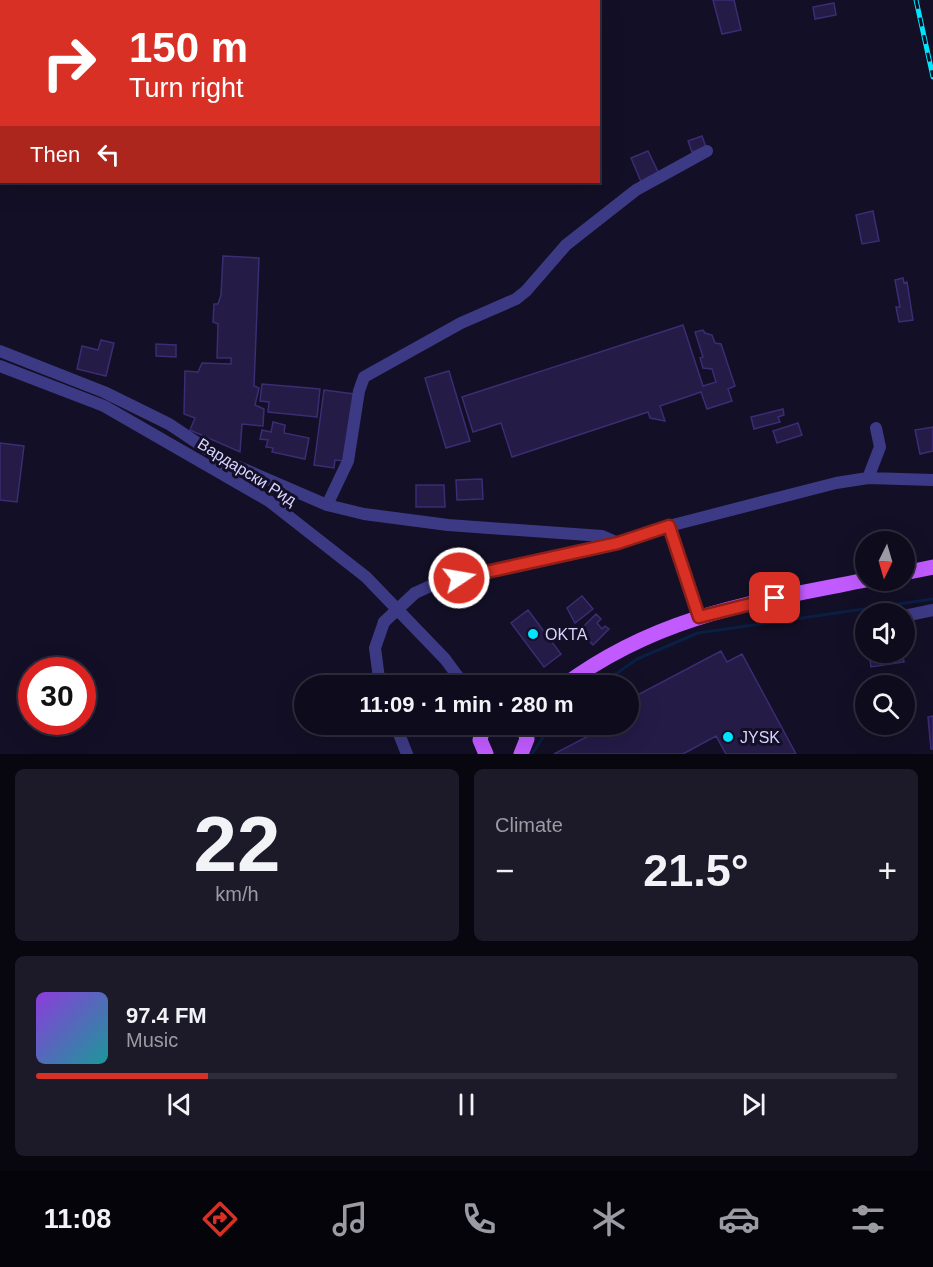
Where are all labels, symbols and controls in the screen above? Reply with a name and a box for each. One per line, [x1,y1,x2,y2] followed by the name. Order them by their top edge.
[30,24,108,102] icon: right
[129,24,248,71] text: 150 m
[129,73,244,103] text: Turn right
[92,138,125,171] icon: left
[30,142,80,167] text: Then
[195,435,300,509] street label: Вардарски Рид
[855,531,915,591] north arrow
[855,531,915,735] map controls
[427,546,491,610] position arrow
[749,572,800,623] pin
[758,581,791,614] icon: arrive
[855,603,915,663] button: sound
[545,626,588,643] place label: OKTA
[526,627,540,641] marker: OKTA
[18,657,96,735] speed limit sign: 30
[855,675,915,735] button: search
[360,692,574,717] text: 11:09 · 1 min · 280 m
[740,729,780,746] place label: JYSK
[721,730,735,744] marker: JYSK
[194,800,280,888] text: 22
[495,814,563,836] text: Climate
[643,845,749,896] text: 21.5°
[495,852,514,889] text: −
[878,852,897,889] text: +
[215,883,259,905] text: km/h
[126,1003,207,1028] text: 97.4 FM
[126,1029,178,1051] text: Music
[163,1088,196,1121] icon: previous
[450,1088,483,1121] icon: pause
[737,1088,770,1121] icon: next
[199,1198,241,1240] icon: directions
[329,1198,371,1240] icon: music
[458,1198,500,1240] icon: phone
[588,1198,630,1240] icon: climate
[718,1198,760,1240] icon: car
[847,1198,889,1240] icon: filters
[44,1204,111,1234] text: 11:08

